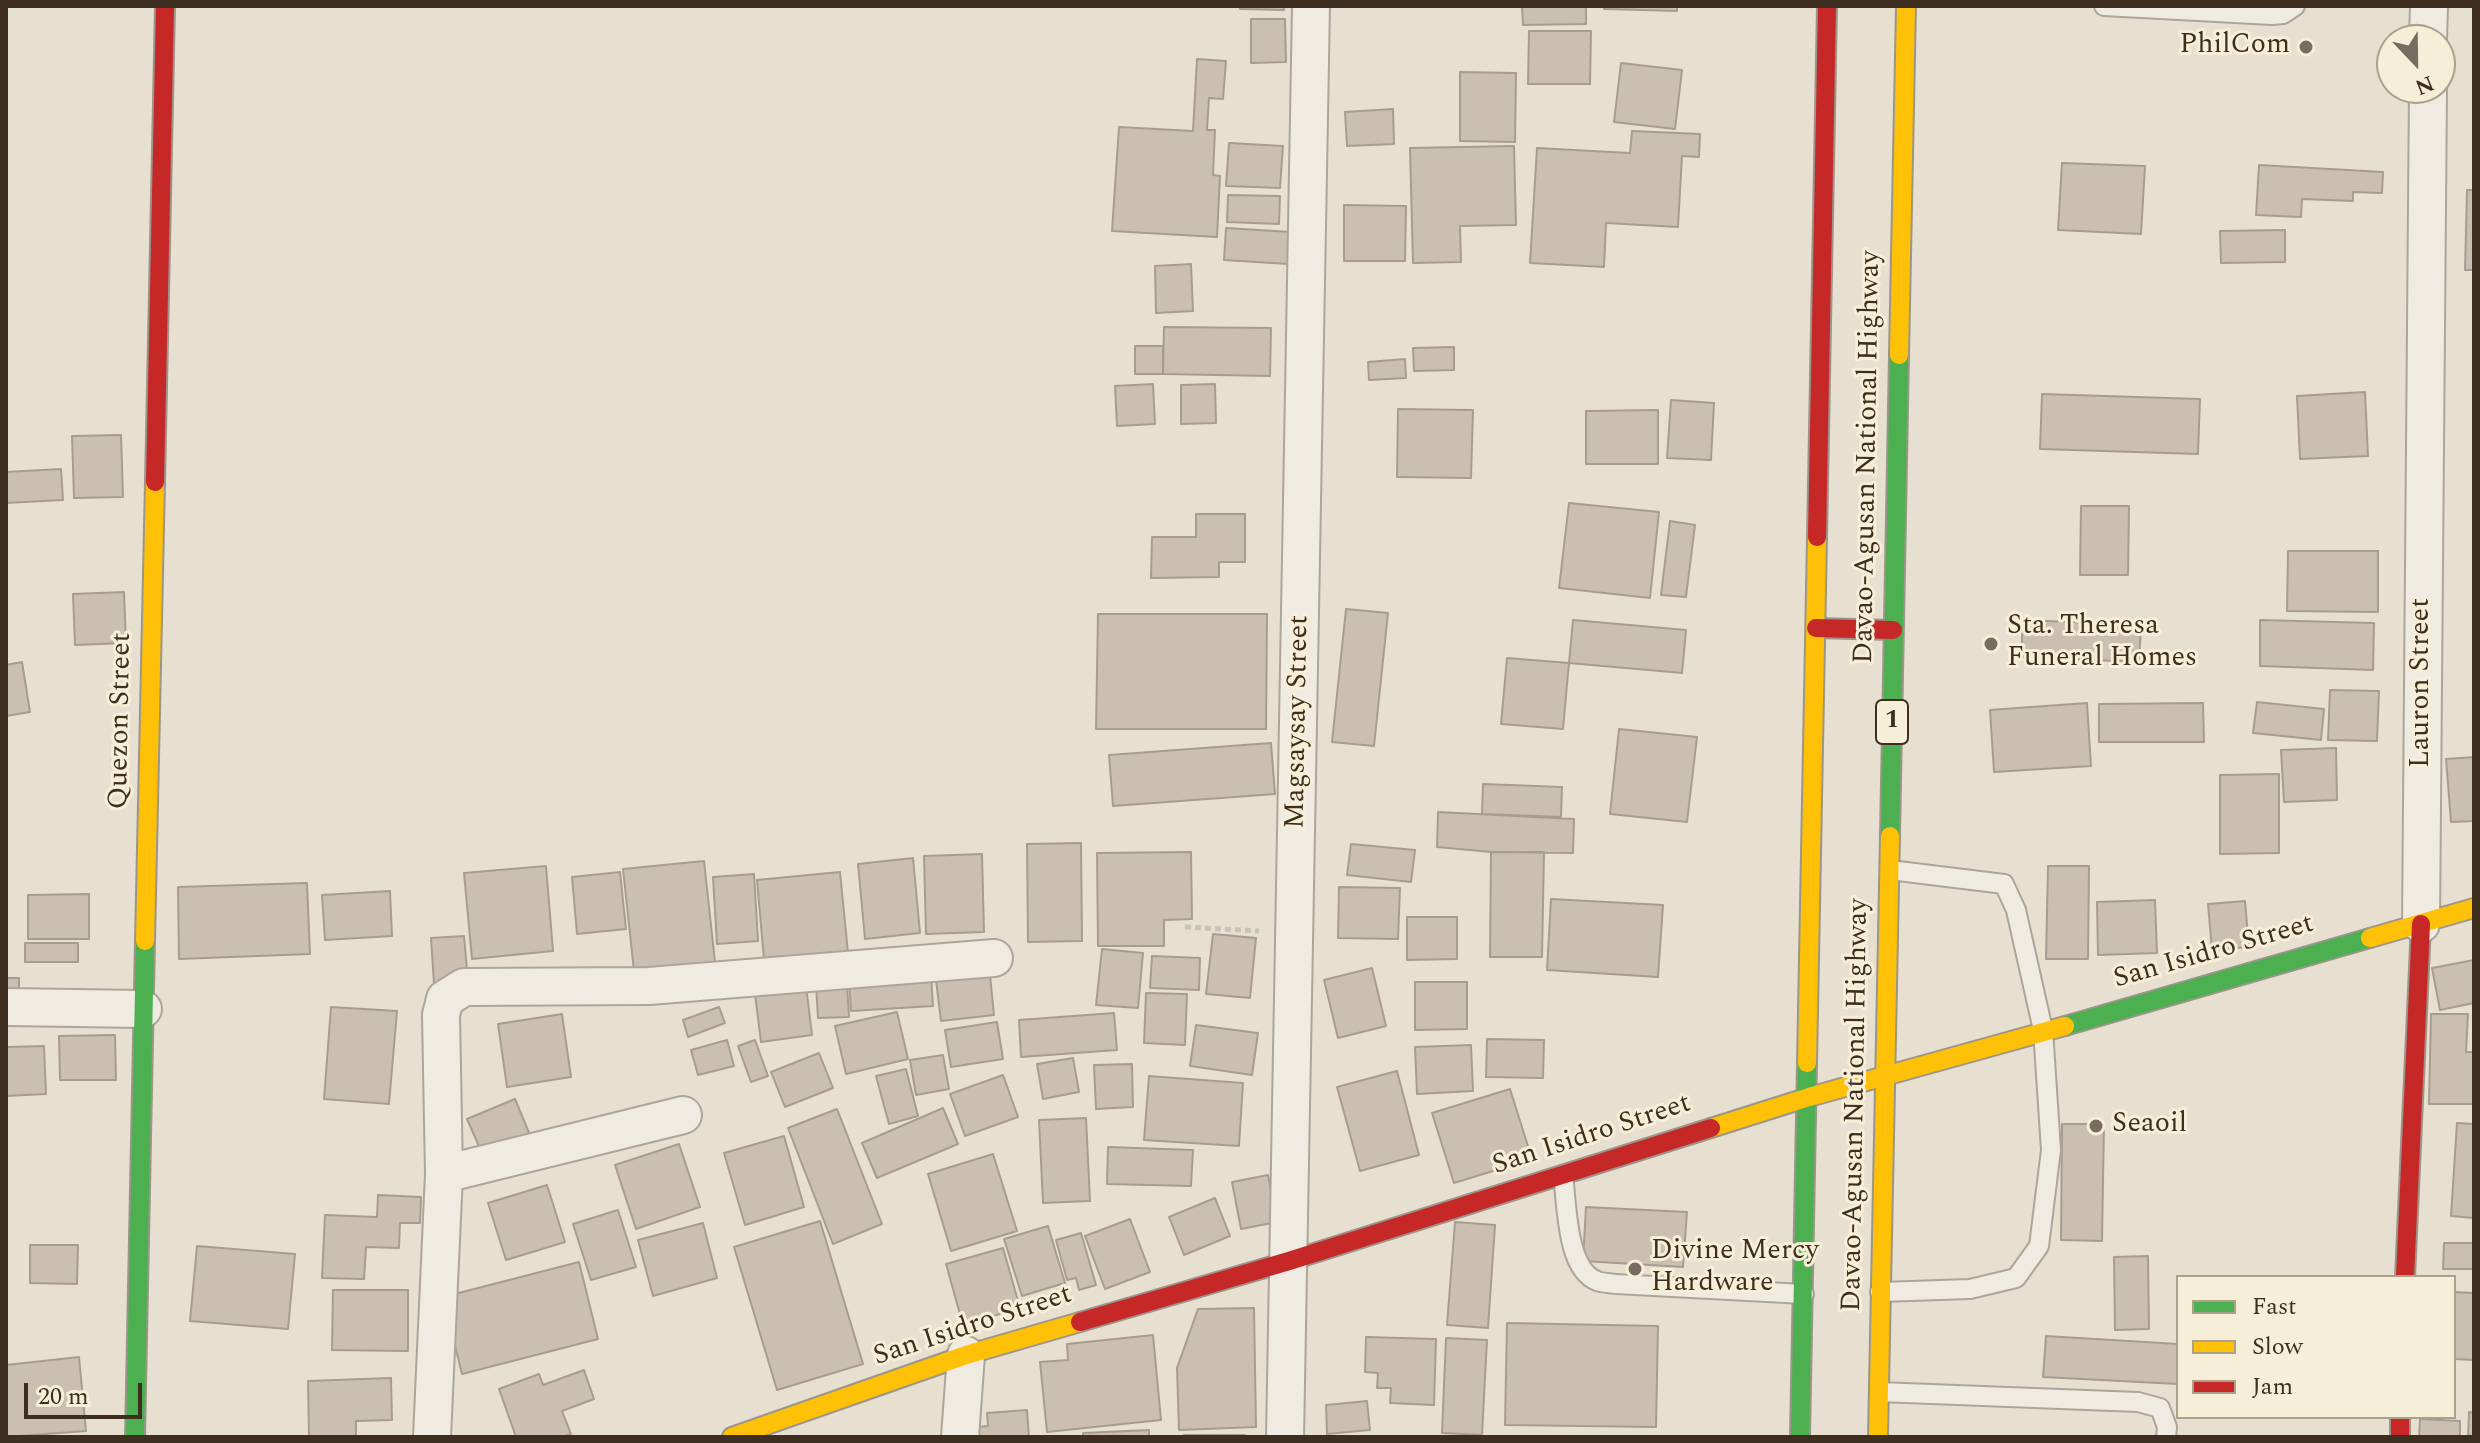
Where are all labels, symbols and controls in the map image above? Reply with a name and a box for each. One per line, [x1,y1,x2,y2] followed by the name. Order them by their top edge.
[2376,24,2456,104] north arrow
[2179,30,2290,64] place label: PhilCom
[2297,38,2315,56] marker: PhilCom
[2410,66,2439,104] text: N
[1849,250,1889,664] street label: Davao-Agusan National Highway
[2406,598,2440,768] street label: Lauron Street
[2007,611,2197,677] place label: Sta. Theresa Funeral Homes
[1280,615,1318,829] street label: Magsaysay Street
[104,632,140,810] street label: Quezon Street
[1982,635,2000,653] marker: Sta. Theresa Funeral Homes
[1876,700,1908,744] road number: 1
[1837,898,1877,1312] street label: Davao-Agusan National Highway
[2110,908,2318,998] street label: San Isidro Street
[1489,1088,1695,1184] street label: San Isidro Street
[2112,1109,2187,1143] place label: Seaoil
[2087,1117,2105,1135] marker: Seaoil
[1651,1236,1819,1302] place label: Divine Mercy Hardware
[1626,1260,1644,1278] marker: Divine Mercy Hardware
[2176,1275,2456,1419] legend
[870,1279,1076,1375] street label: San Isidro Street
[2252,1289,2297,1325] text: Fast
[2252,1329,2303,1365] text: Slow
[28,1367,146,1417] scale bar
[2252,1369,2293,1405] text: Jam
[38,1379,89,1415] text: 20 m

